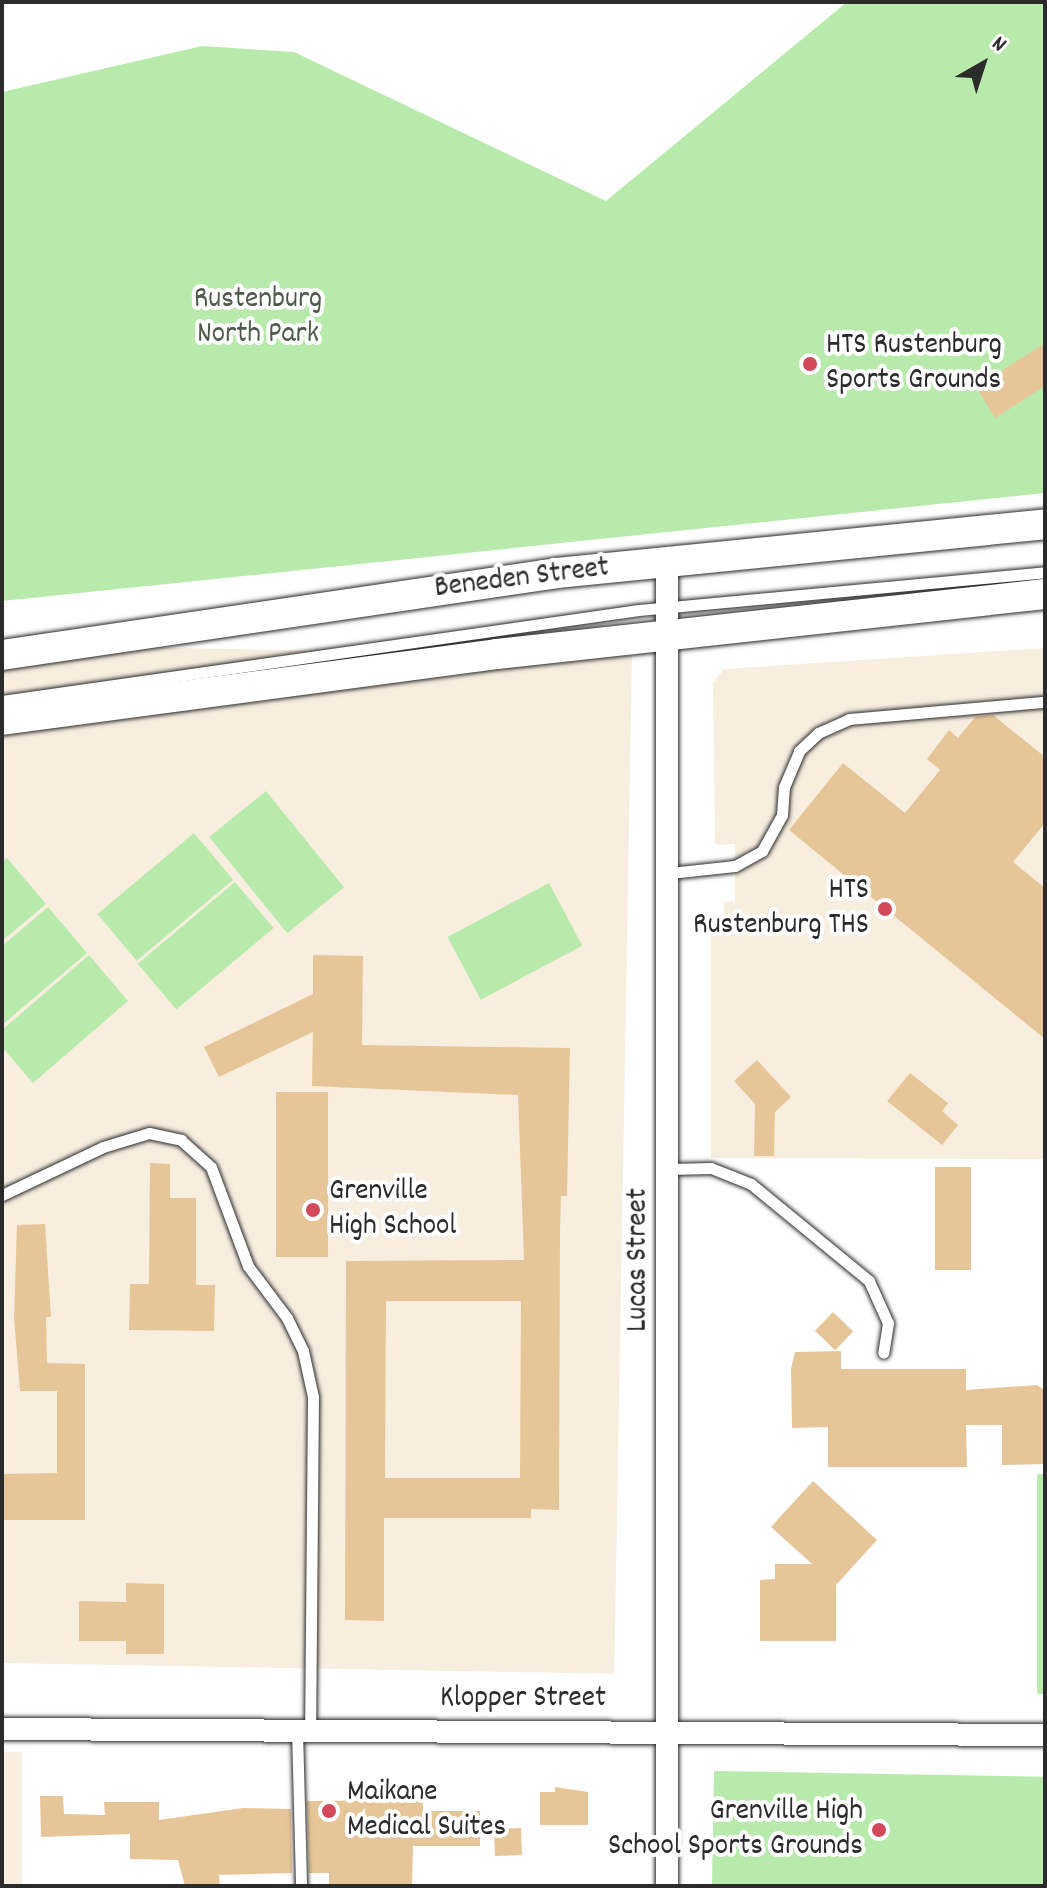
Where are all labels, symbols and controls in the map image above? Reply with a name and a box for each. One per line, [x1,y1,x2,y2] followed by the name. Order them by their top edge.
[943,24,1023,104] north arrow
[984,29,1012,60] text: N
[194,283,322,354] park label: Rustenburg North Park
[826,329,1002,400] place label: HTS Rustenburg Sports Grounds
[801,355,819,373] marker: HTS Rustenburg Sports Grounds
[433,551,611,609] street label: Beneden Street
[693,874,869,944] place label: HTS Rustenburg THS
[876,900,894,918] marker: HTS Rustenburg THS
[329,1175,456,1246] place label: Grenville High School
[622,1188,658,1332] street label: Lucas Street
[304,1201,322,1219] marker: Grenville High School
[440,1682,606,1718] street label: Klopper Street
[347,1776,506,1846] place label: Maikane Medical Suites
[608,1795,863,1866] place label: Grenville High School Sports Grounds
[318,1800,340,1822] marker: Maikane Medical Suites
[870,1821,888,1839] marker: Grenville High School Sports Grounds

